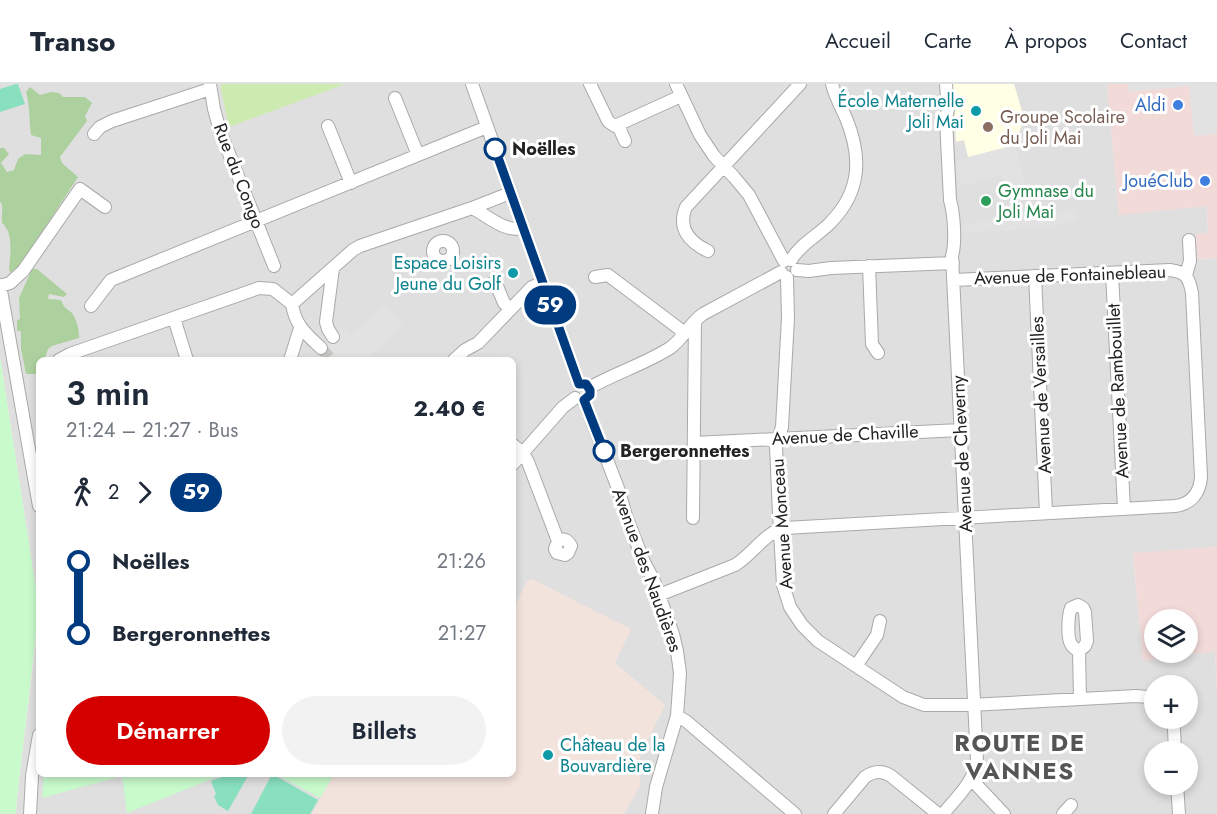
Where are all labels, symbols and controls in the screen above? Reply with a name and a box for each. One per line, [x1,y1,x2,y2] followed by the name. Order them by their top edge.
[30,21,115,62] text: Transo
[825,26,891,56] text: Accueil
[924,26,972,56] text: Carte
[1005,26,1087,56] text: À propos
[1120,26,1187,56] text: Contact
[838,88,964,135] place label: École Maternelle Joli Mai
[1135,92,1166,118] place label: Aldi
[1171,98,1185,112] marker: Aldi
[969,104,983,118] marker: École Maternelle Joli Mai
[1000,104,1125,151] place label: Groupe Scolaire du Joli Mai
[207,120,271,233] street label: Rue du Congo
[981,120,995,134] marker: Groupe Scolaire du Joli Mai
[512,136,575,162] place label: Noëlles
[484,138,506,160] marker: Noëlles
[1122,168,1193,194] place label: JouéClub
[1198,174,1212,188] marker: JouéClub
[996,178,1094,225] place label: Gymnase du Joli Mai
[979,194,993,208] marker: Gymnase du Joli Mai
[394,250,502,297] place label: Espace Loisirs Jeune du Golf
[973,259,1167,291] street label: Avenue de Fontainebleau
[506,266,520,280] marker: Espace Loisirs Jeune du Golf
[523,286,577,324] line badge: 59
[536,290,564,320] text: 59
[1100,302,1136,479] street label: Avenue de Rambouillet
[1024,316,1058,474] street label: Avenue de Versailles
[66,370,150,417] text: 3 min
[945,375,979,533] street label: Avenue de Cheverny
[414,392,486,424] text: 2.40 €
[66,416,238,445] text: 21:24 – 21:27 · Bus
[771,418,919,452] street label: Avenue de Chaville
[620,438,749,464] place label: Bergeronnettes
[593,440,615,462] marker: Bergeronnettes
[764,458,800,590] street label: Avenue Monceau
[66,476,99,509] icon: walk
[128,476,161,509] icon: forward
[182,477,210,507] text: 59
[108,478,119,507] text: 2
[605,485,689,655] street label: Avenue des Naudières
[112,545,190,577] text: Noëlles
[437,547,486,576] text: 21:26
[1144,609,1198,795] map controls
[1144,609,1198,663] button: layers
[112,617,270,649] text: Bergeronnettes
[438,619,486,648] text: 21:27
[1144,675,1198,729] button: +
[66,696,270,765] button: Démarrer
[282,696,486,765] button: Billets
[954,725,1086,788] district label: ROUTE DE VANNES
[560,732,665,779] place label: Château de la Bouvardière
[1144,741,1198,795] button: −
[541,748,555,762] marker: Château de la Bouvardière

